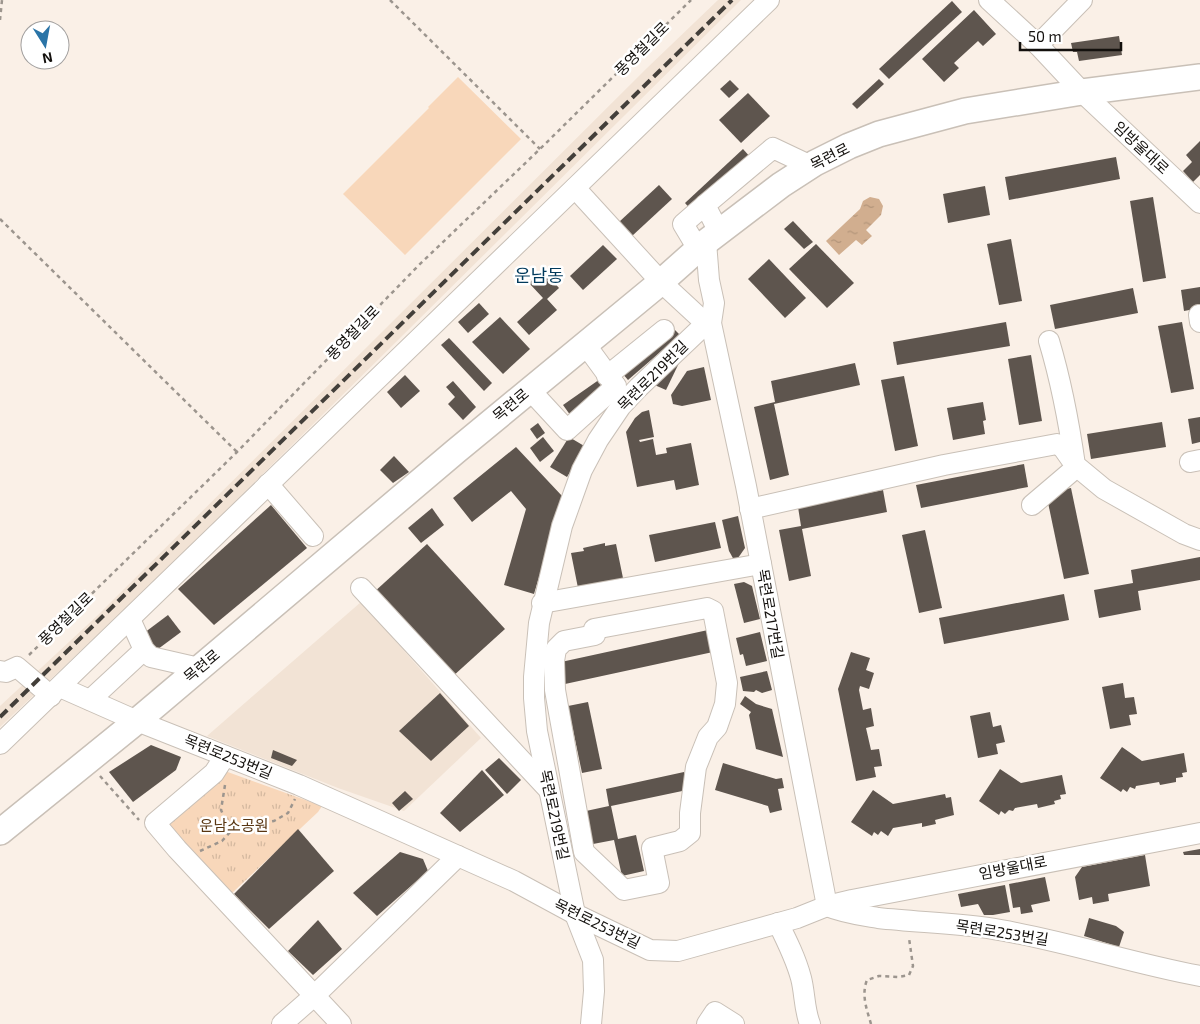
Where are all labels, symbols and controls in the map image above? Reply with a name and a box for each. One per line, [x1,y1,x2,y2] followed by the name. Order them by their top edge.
[611,18,672,79] street label: 풍영철길로
[20,20,70,70] north arrow
[1020,20,1121,52] scale bar
[1028,27,1062,45] text: 50 m
[41,49,54,68] text: N
[1110,117,1173,177] street label: 임방울대로
[807,139,852,174] street label: 목련로
[514,264,564,286] district label: 운남동
[322,301,383,363] street label: 풍영철길로
[613,336,691,414] street label: 목련로219번길
[489,384,532,424] street label: 목련로
[754,567,788,660] street label: 목련로217번길
[34,588,96,649] street label: 풍영철길로
[180,645,223,685] street label: 목련로
[182,730,275,782] street label: 목련로253번길
[537,768,573,862] street label: 목련로219번길
[199,816,269,834] park label: 운남소공원
[977,852,1048,882] street label: 임방울대로
[551,894,644,952] street label: 목련로253번길
[954,916,1050,948] street label: 목련로253번길

